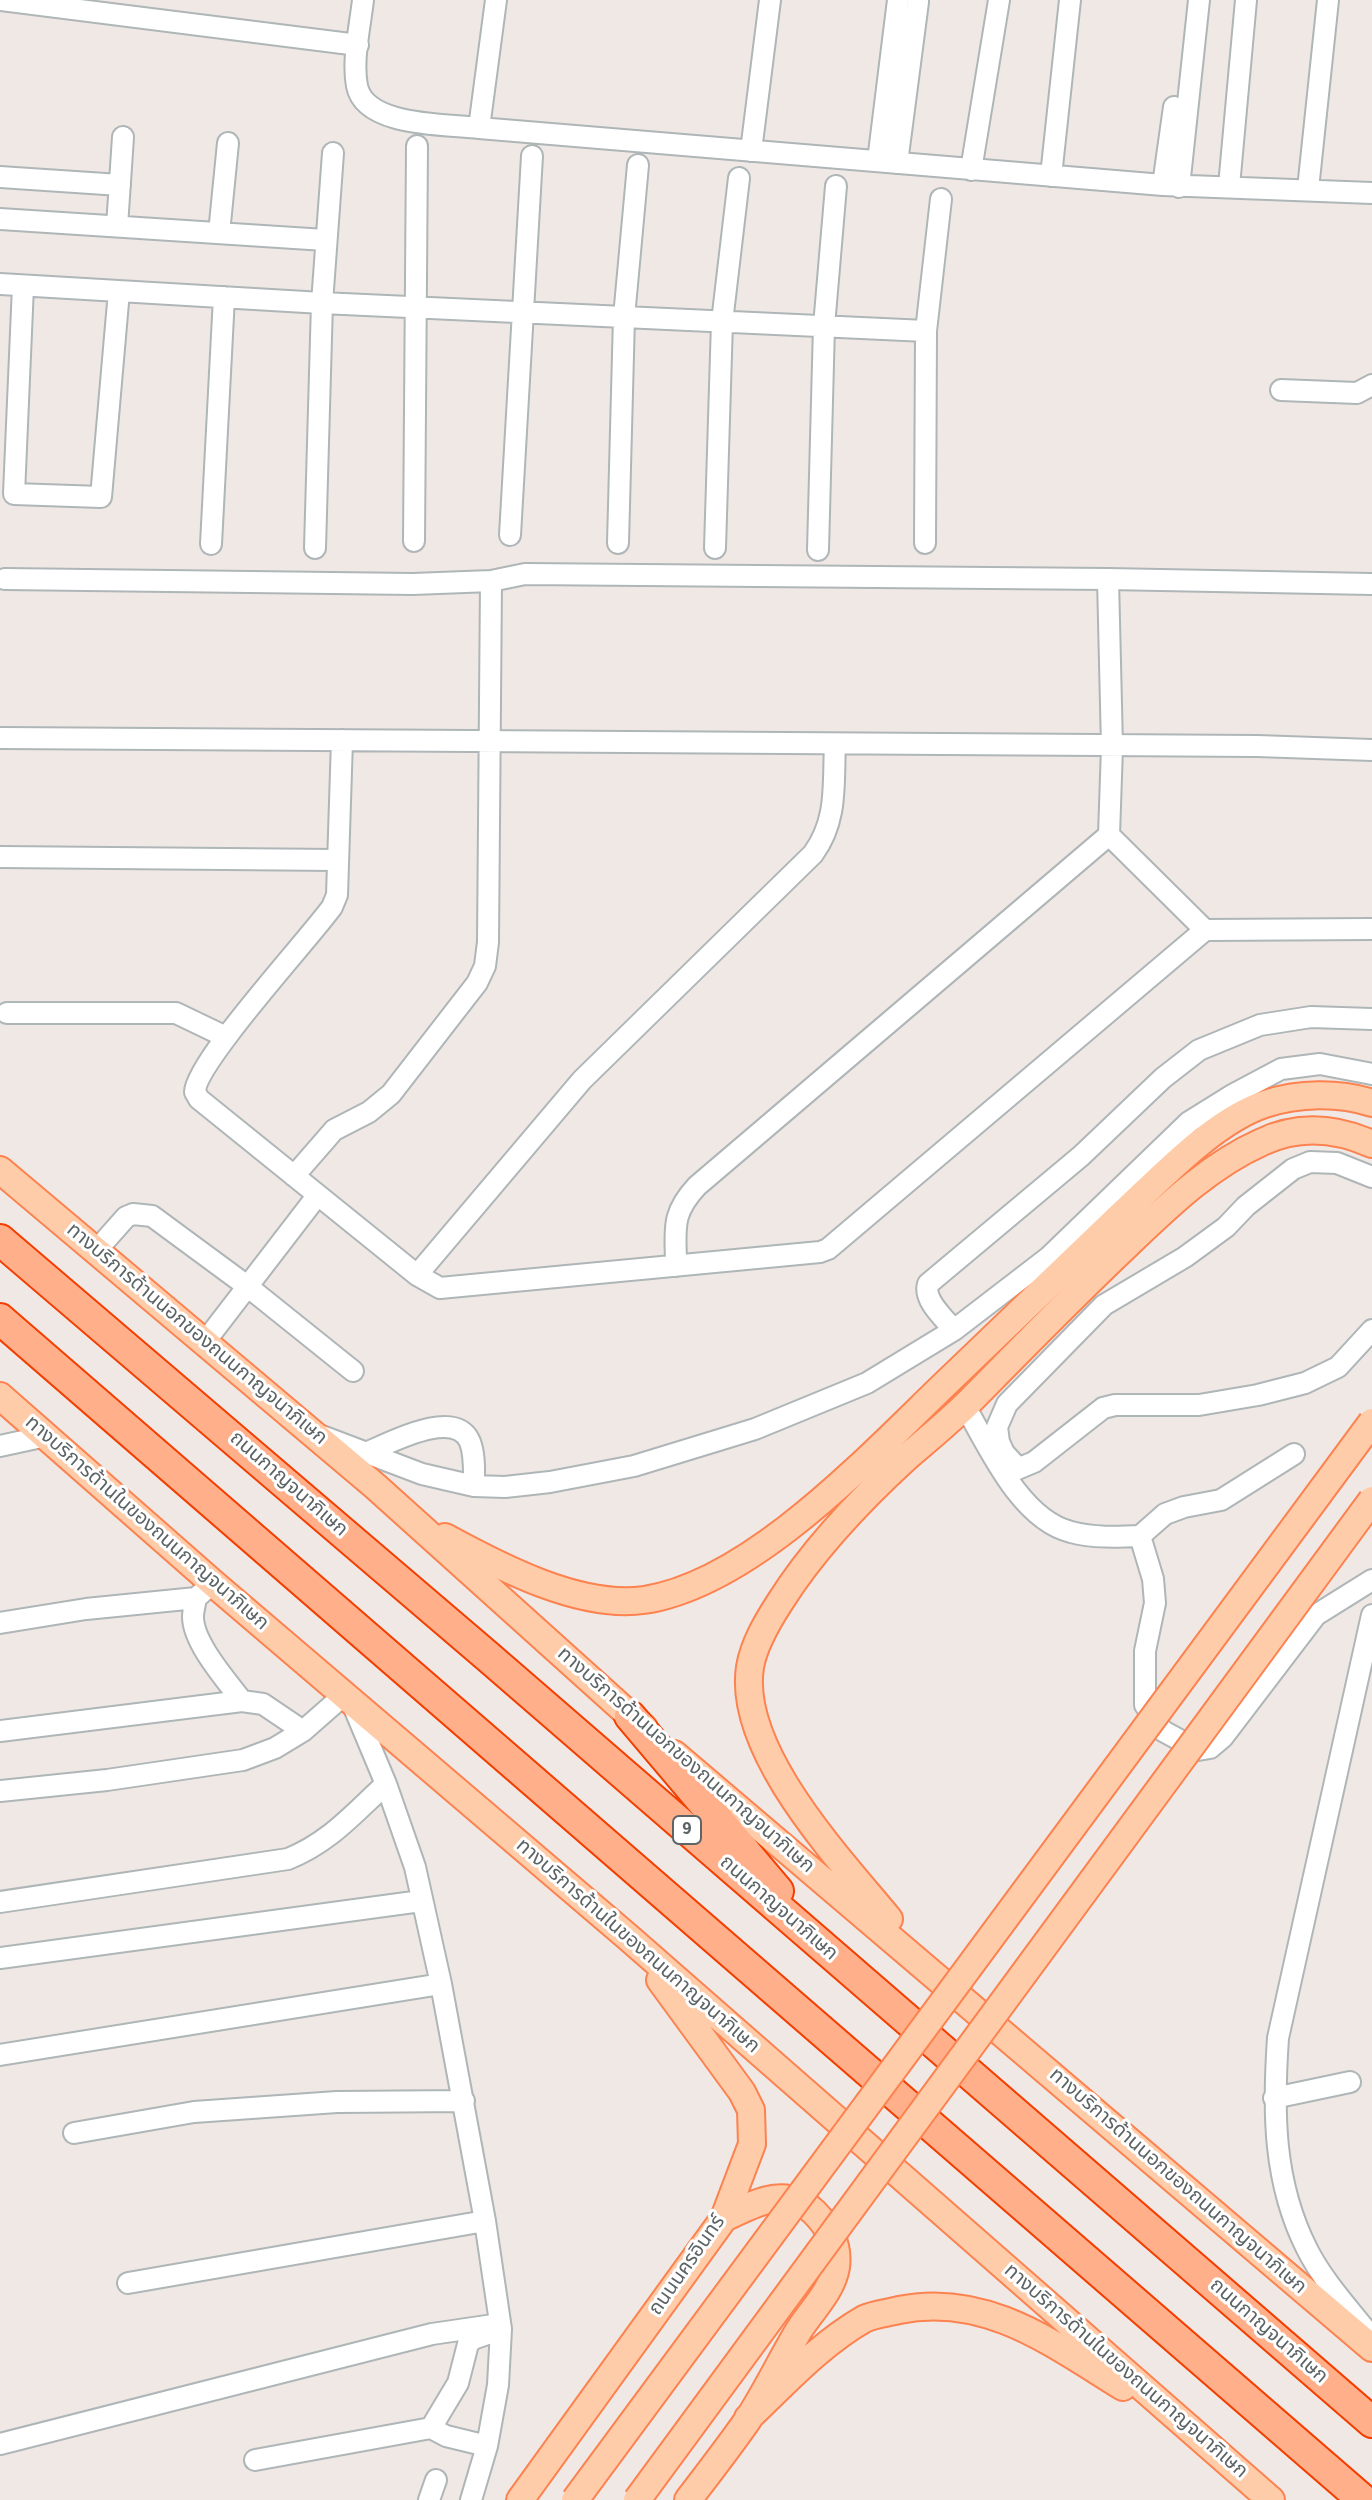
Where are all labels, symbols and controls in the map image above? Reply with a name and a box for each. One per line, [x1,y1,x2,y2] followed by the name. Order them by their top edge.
[61,1219,331,1451] street label: ทางบริการด้านนอกของถนนกาญจนาภิเษก
[19,1412,273,1636] street label: ทางบริการด้านในของถนนกาญจนาภิเษก
[224,1427,352,1543] street label: ถนนกาญจนาภิเษก
[552,1643,818,1879] street label: ทางบริการด้านนอกของถนนกาญจนาภิเษก
[673,1816,701,1844] road number: 9
[510,1835,764,2059] street label: ทางบริการด้านในของถนนกาญจนาภิเษก
[714,1851,842,1967] street label: ถนนกาญจนาภิเษก
[1044,2064,1310,2300] street label: ทางบริการด้านนอกของถนนกาญจนาภิเษก
[645,2211,731,2321] street label: ถนนนครอินทร์
[998,2260,1252,2484] street label: ทางบริการด้านในของถนนกาญจนาภิเษก
[1204,2274,1332,2390] street label: ถนนกาญจนาภิเษก

